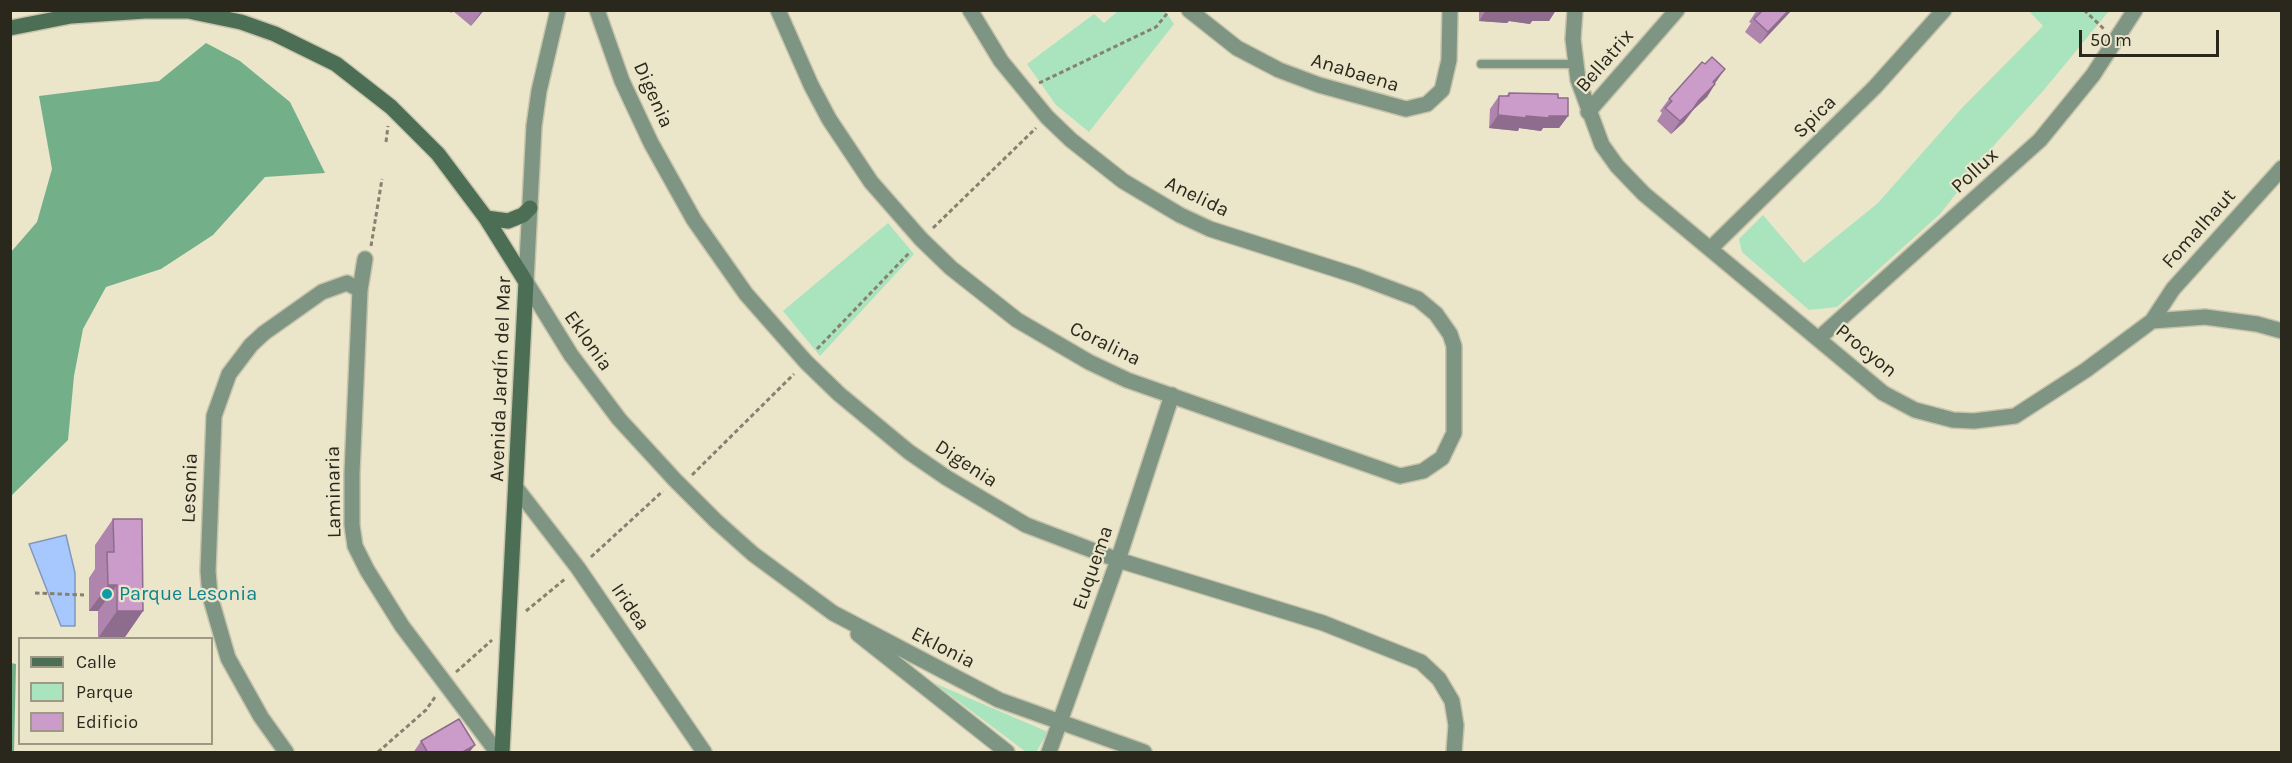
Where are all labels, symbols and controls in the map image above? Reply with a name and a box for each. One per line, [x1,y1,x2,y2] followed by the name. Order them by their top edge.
[2082,18,2222,56] scale bar
[1571,25,1639,97] street label: Bellatrix
[2090,29,2132,51] text: 50 m
[1308,48,1402,98] street label: Anabaena
[628,58,678,132] street label: Digenia
[1788,90,1842,144] street label: Spica
[1947,143,2003,199] street label: Pollux
[1161,171,1233,223] street label: Anelida
[2157,184,2241,274] street label: Fomalhaut
[485,276,517,482] street label: Avenida Jardín del Mar
[559,306,617,376] street label: Eklonia
[1066,317,1144,371] street label: Coralina
[1831,319,1901,383] street label: Procyon
[930,435,1002,493] street label: Digenia
[321,446,347,538] street label: Laminaria
[177,453,203,523] street label: Lesonia
[1067,523,1119,613] street label: Euquema
[606,579,654,635] street label: Iridea
[119,582,257,606] place label: Parque Lesonia
[100,587,114,601] marker: Parque Lesonia
[907,622,979,674] street label: Eklonia
[18,637,213,745] legend
[76,651,116,673] text: Calle
[76,681,133,703] text: Parque
[76,711,138,733] text: Edificio

